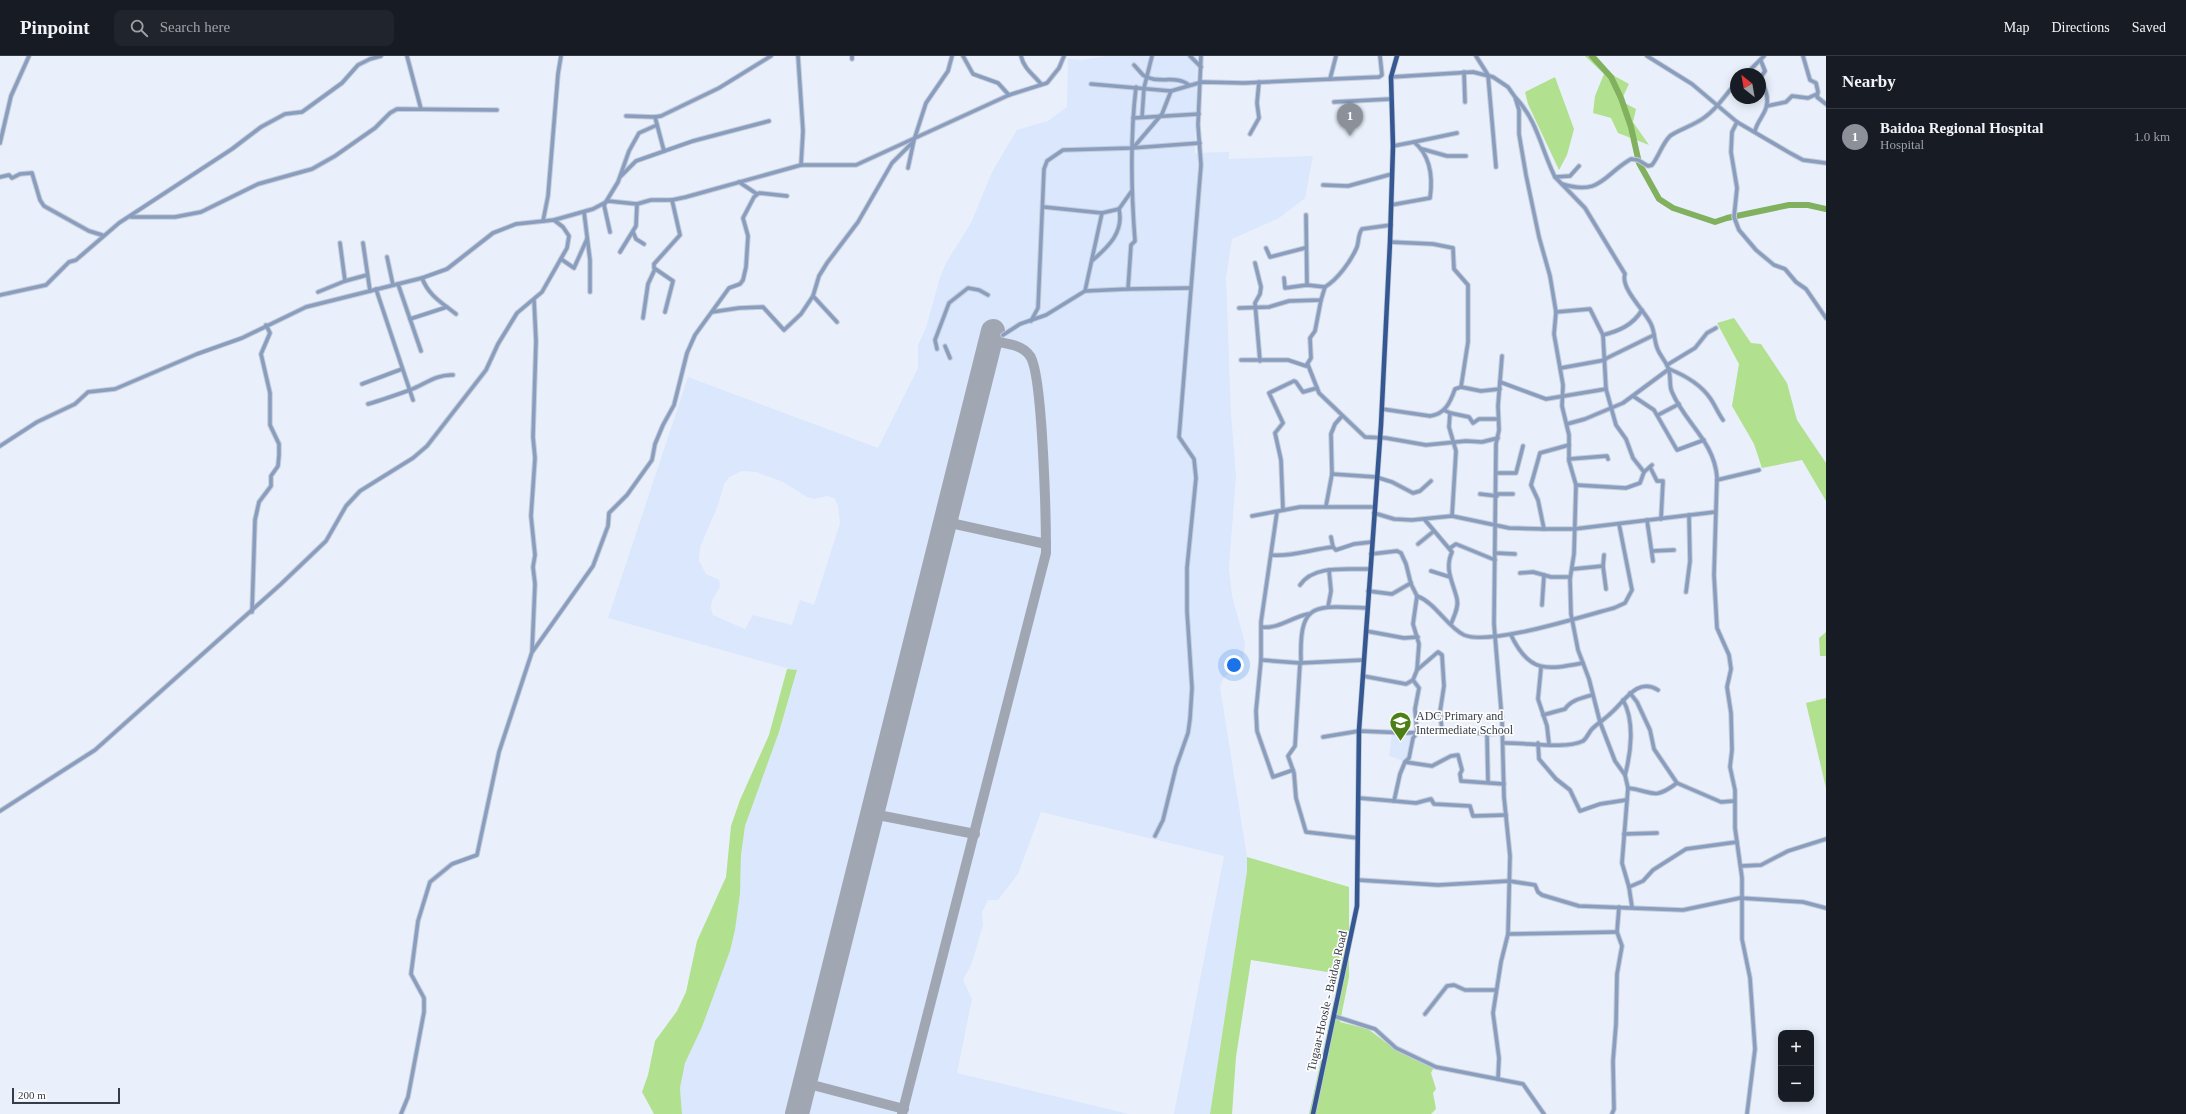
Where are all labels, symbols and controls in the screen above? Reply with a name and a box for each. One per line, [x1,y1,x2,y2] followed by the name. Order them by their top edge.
[114,10,394,46] search box
[20,17,90,38] text: Pinpoint
[128,17,150,39] icon: search
[160,19,230,35] text: Search here
[2004,20,2029,35] text: Map
[2051,20,2110,35] text: Directions
[2132,20,2166,35] text: Saved
[1730,68,1766,104] north arrow
[1842,72,1896,91] text: Nearby
[1337,103,1363,136] pin: 1
[1880,120,2043,136] text: Baidoa Regional Hospital
[1852,129,1858,144] text: 1
[2134,129,2170,144] text: 1.0 km
[1880,137,1924,152] text: Hospital
[1224,655,1244,675] your location
[1416,709,1514,737] place label: ADC Primary and Intermediate School
[1387,710,1413,743] school or university icon: ADC Primary and Intermediate School
[1304,929,1350,1073] street label: Tugaar-Hoosle - Baidoa Road
[1778,1030,1814,1102] map controls
[1778,1030,1814,1066] button: +
[1778,1066,1814,1102] button: −
[12,1086,120,1105] scale bar
[18,1089,46,1101] text: 200 m

